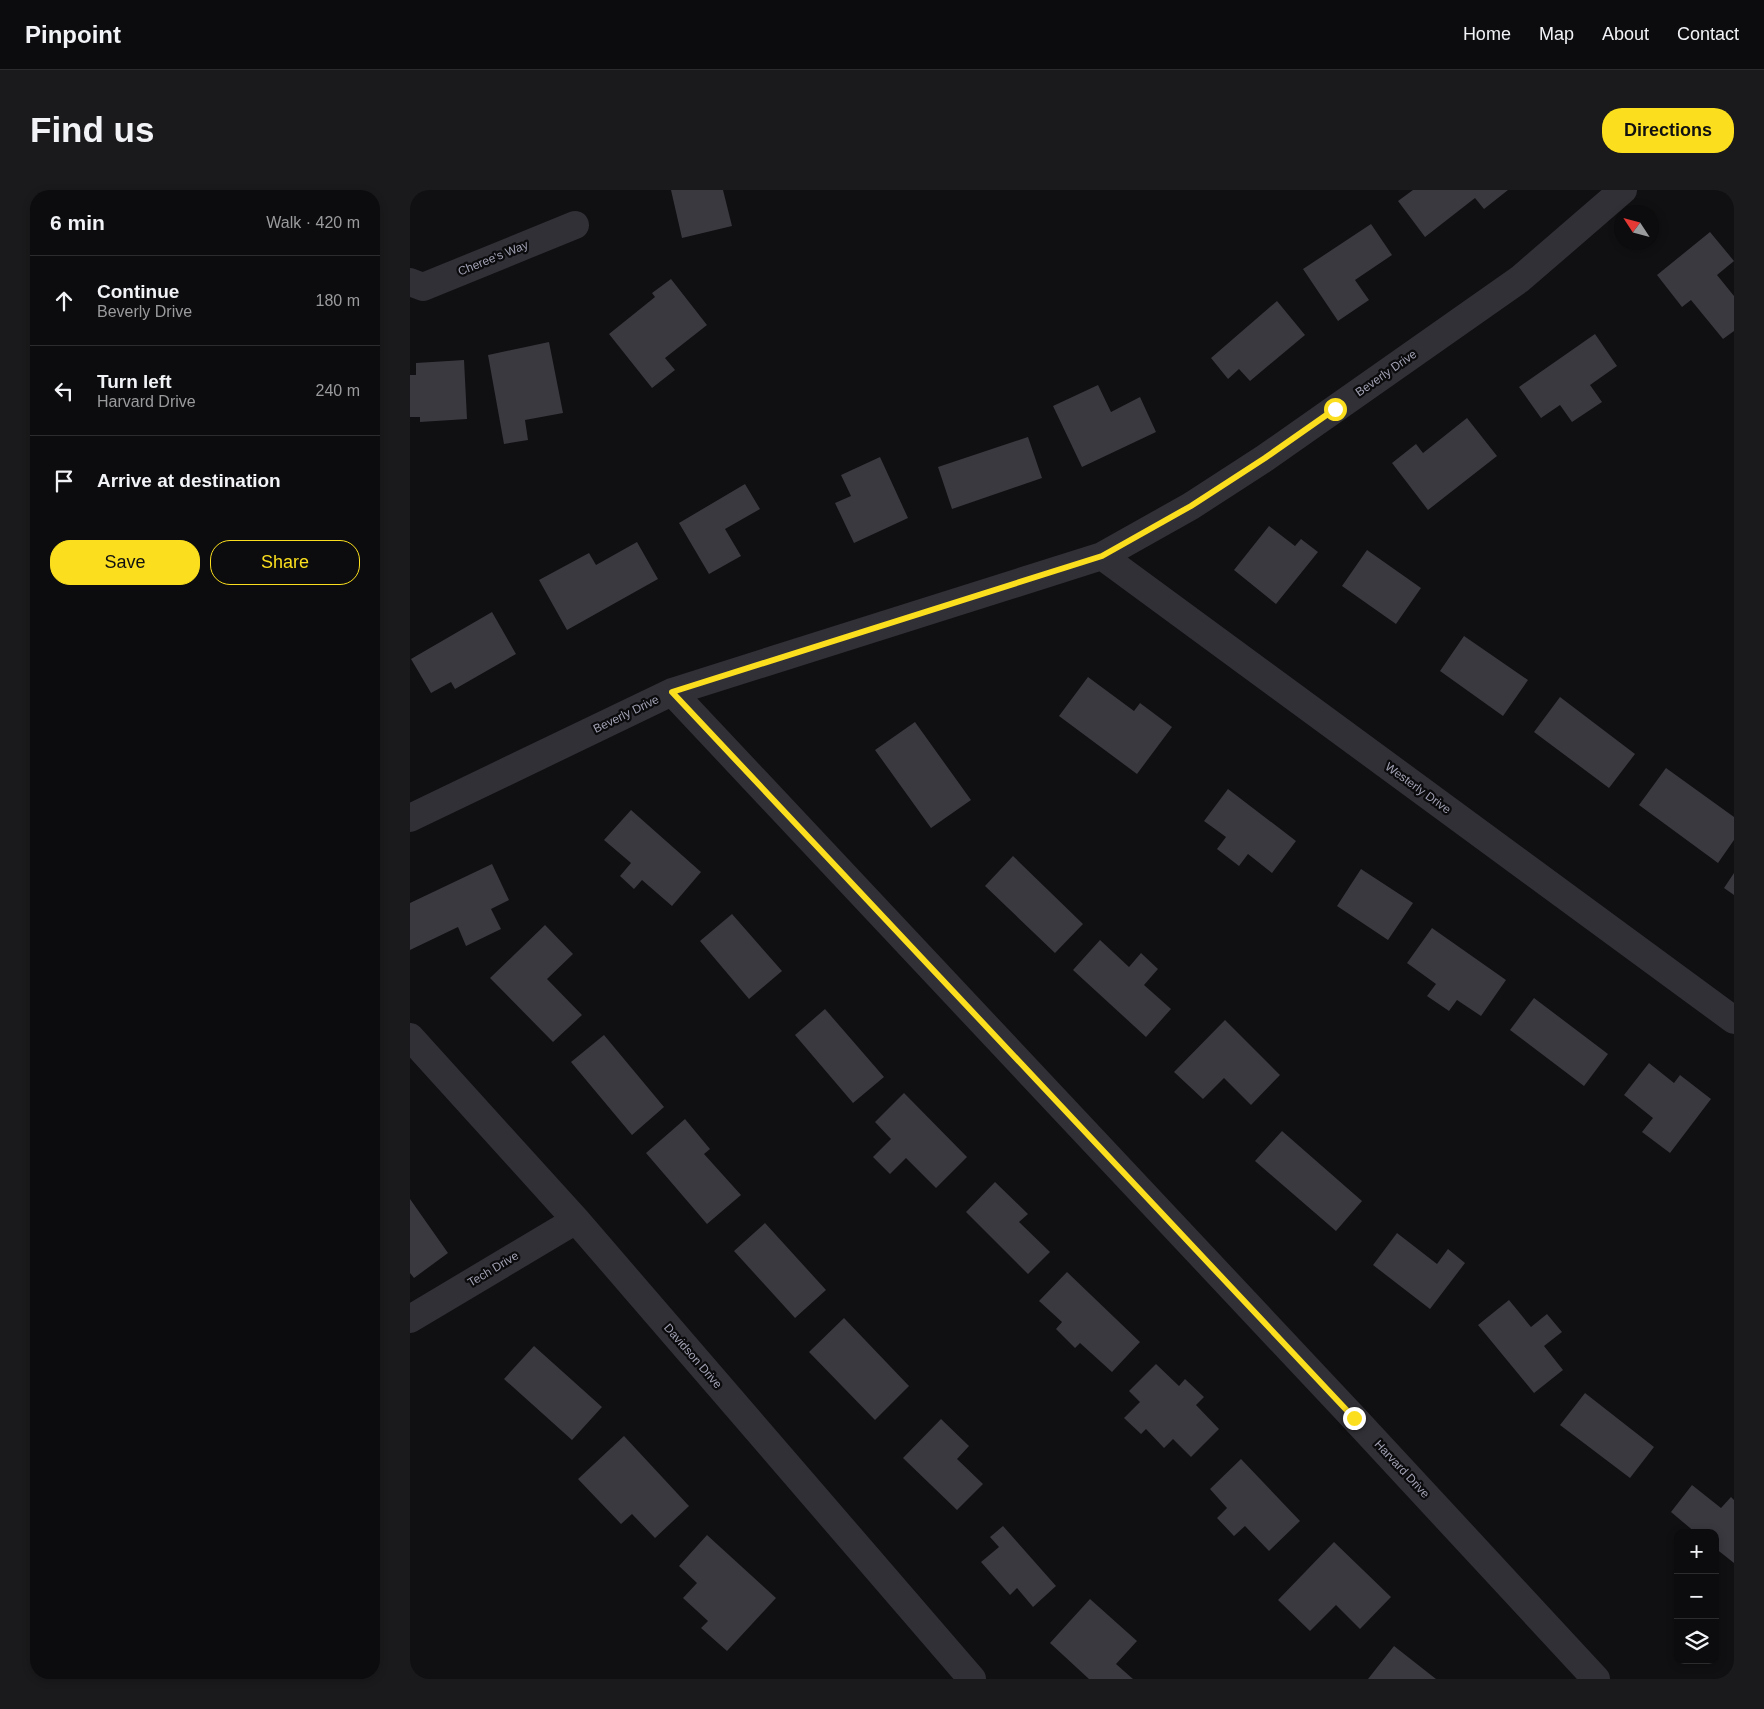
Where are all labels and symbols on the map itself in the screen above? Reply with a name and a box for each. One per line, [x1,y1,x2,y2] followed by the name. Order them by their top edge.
[1614,205,1659,250] north arrow
[456,238,530,278] street label: Cheree's Way
[1353,347,1420,399] street label: Beverly Drive
[1324,398,1347,421] route start
[591,692,661,736] street label: Beverly Drive
[1382,759,1454,817] street label: Westerly Drive
[465,1248,521,1290] street label: Tech Drive
[661,1321,725,1392] street label: Davidson Drive
[1343,1407,1366,1430] route end
[1372,1437,1433,1501] street label: Harvard Drive

